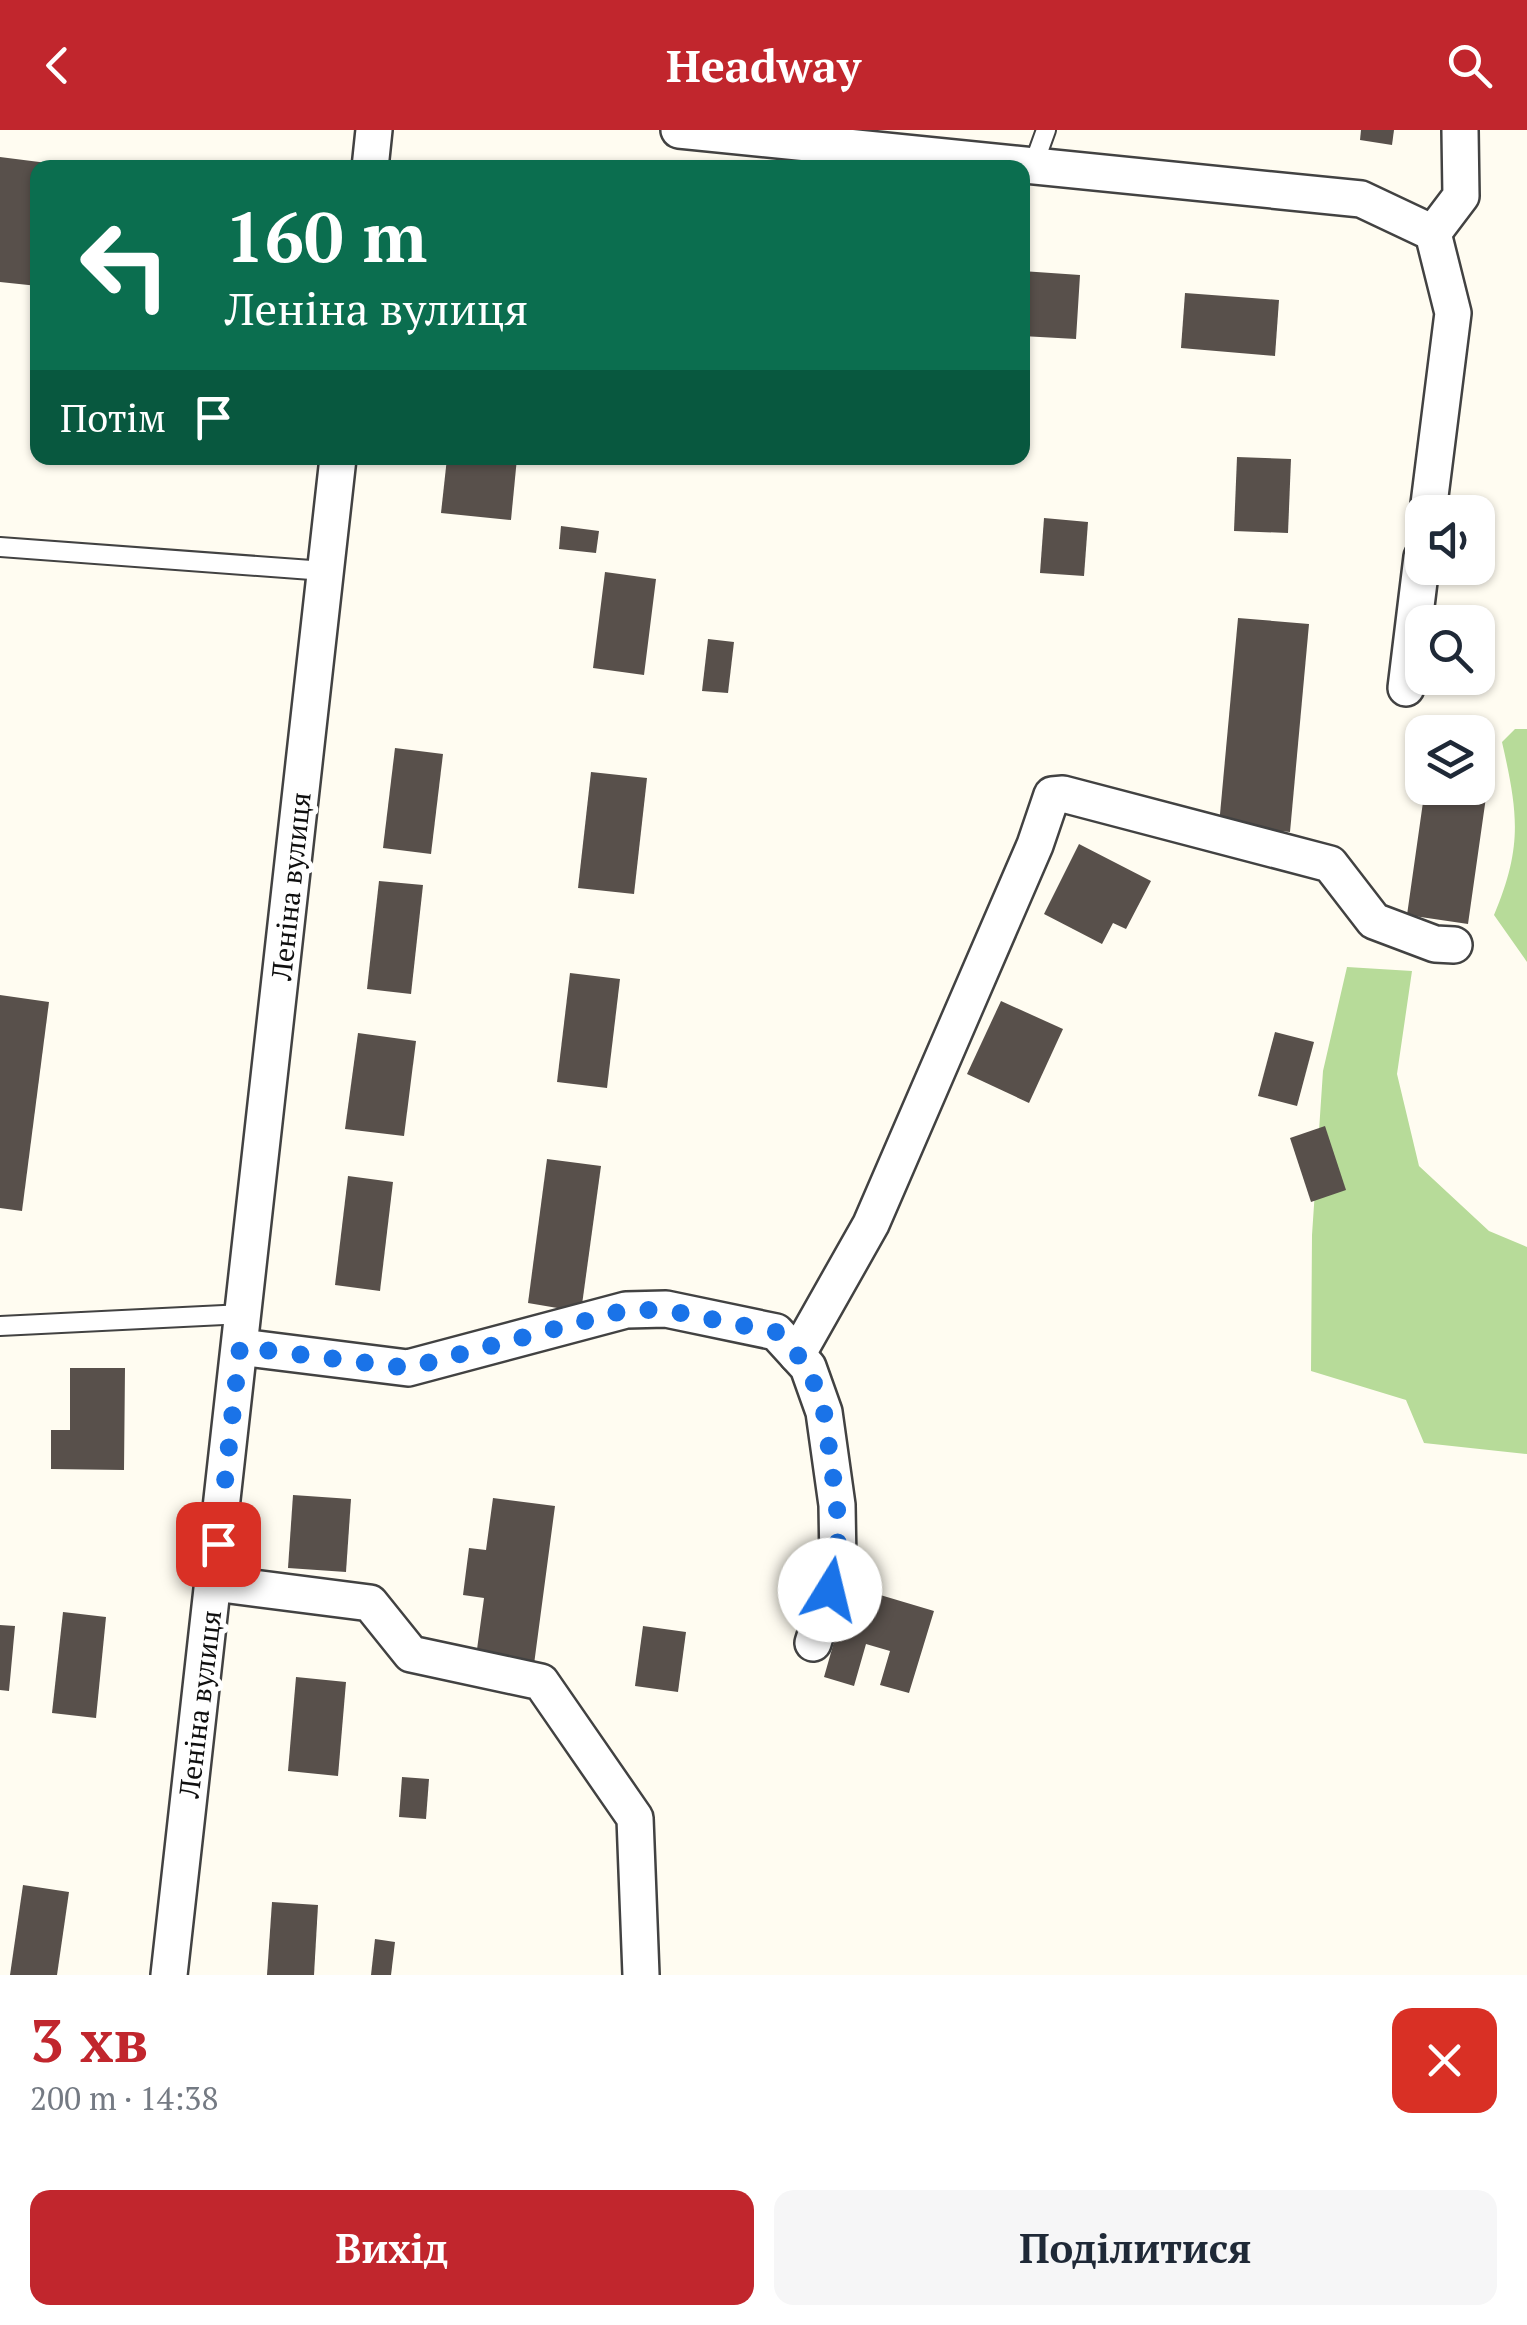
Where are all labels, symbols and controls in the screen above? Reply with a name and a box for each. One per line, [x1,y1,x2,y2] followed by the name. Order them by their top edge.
[666,35,861,95] text: Headway
[30,38,85,93] icon: back
[1442,38,1497,93] icon: search
[225,189,427,282] text: 160 m
[60,200,190,330] icon: left
[225,278,528,338] text: Леніна вулиця
[186,390,241,445] icon: arrive
[60,393,166,443] text: Потім
[1405,495,1495,805] map controls
[1405,495,1495,585] button: sound
[1405,605,1495,695] button: search
[1405,715,1495,805] button: layers
[262,790,319,983] street label: Леніна вулиця
[176,1502,261,1587] pin
[191,1517,246,1572] icon: arrive
[778,1538,882,1642] position arrow
[170,1608,229,1801] street label: Леніна вулиця
[30,2000,148,2079] text: 3 хв
[1392,2008,1497,2113] button: close
[30,2077,218,2119] text: 200 m · 14:38
[30,2190,754,2305] button: Вихід
[774,2190,1497,2305] button: Поділитися

